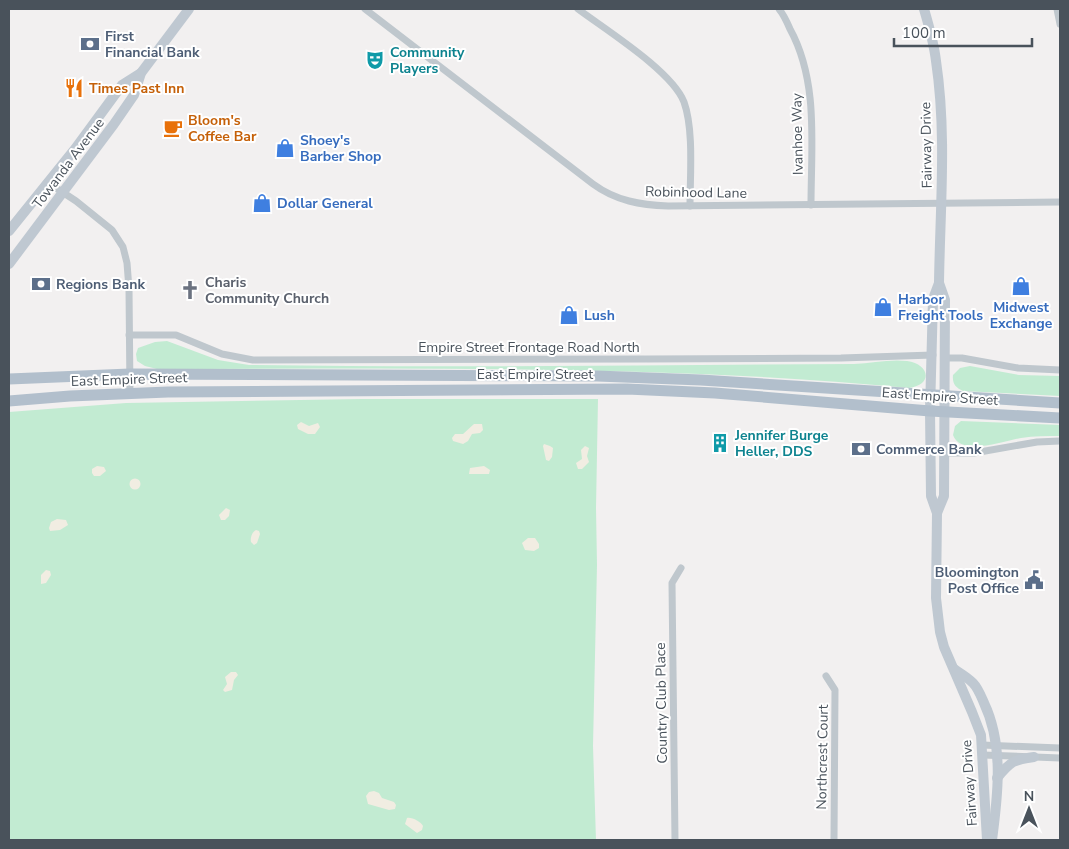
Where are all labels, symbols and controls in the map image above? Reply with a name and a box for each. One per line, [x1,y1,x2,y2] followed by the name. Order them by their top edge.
[894,15,1032,47] scale bar
[902,23,946,43] text: 100 m
[105,27,200,62] place label: First Financial Bank
[79,33,101,55] bank icon: First Financial Bank
[390,43,465,78] place label: Community Players
[364,49,386,71] theatre icon: Community Players
[63,77,85,99] restaurant icon: Times Past Inn
[89,79,184,98] place label: Times Past Inn
[787,92,808,175] street label: Ivanhoe Way
[916,102,937,188] street label: Fairway Drive
[188,111,257,146] place label: Bloom's Coffee Bar
[28,114,109,212] street label: Towanda Avenue
[162,117,184,139] cafe icon: Bloom's Coffee Bar
[300,131,382,166] place label: Shoey's Barber Shop
[274,137,296,159] shop icon: Shoey's Barber Shop
[645,182,747,203] street label: Robinhood Lane
[251,192,273,214] shop icon: Dollar General
[277,194,373,213] place label: Dollar General
[30,273,52,295] bank icon: Regions Bank
[205,273,329,308] place label: Charis Community Church
[56,275,145,294] place label: Regions Bank
[1010,275,1032,297] shop icon: Midwest Exchange
[179,279,201,301] church icon: Charis Community Church
[898,290,983,325] place label: Harbor Freight Tools
[872,296,894,318] shop icon: Harbor Freight Tools
[990,298,1053,333] place label: Midwest Exchange
[558,304,580,326] shop icon: Lush
[584,306,615,325] place label: Lush
[418,338,640,357] street label: Empire Street Frontage Road North
[477,365,593,384] street label: East Empire Street
[71,368,188,391] street label: East Empire Street
[881,383,999,410] street label: East Empire Street
[734,426,829,461] place label: Jennifer Burge Heller, DDS
[709,432,731,454] building icon: Jennifer Burge Heller, DDS
[850,438,872,460] bank icon: Commerce Bank
[876,440,982,459] place label: Commerce Bank
[935,563,1019,598] place label: Bloomington Post Office
[1023,569,1045,591] public building icon: Bloomington Post Office
[651,642,672,764] street label: Country Club Place
[812,704,833,810] street label: Northcrest Court
[957,739,982,827] street label: Fairway Drive
[1004,784,1054,834] north arrow
[1024,787,1034,806] text: N

